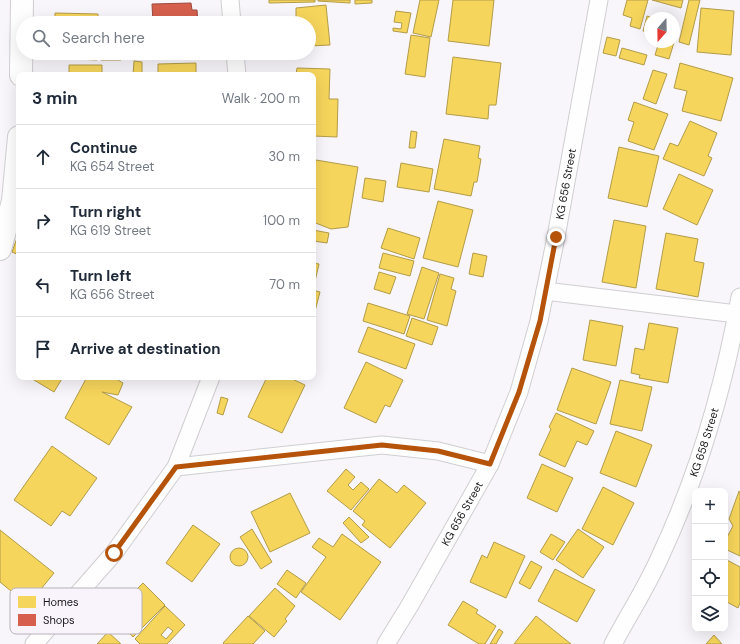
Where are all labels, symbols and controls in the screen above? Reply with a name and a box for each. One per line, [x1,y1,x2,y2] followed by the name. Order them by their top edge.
[644,12,680,48] north arrow
[16,16,316,60] search box
[30,27,52,49] icon: search
[62,28,145,48] text: Search here
[32,87,77,109] text: 3 min
[222,90,300,107] text: Walk · 200 m
[70,138,138,158] text: Continue
[32,146,54,168] icon: ahead
[552,147,579,220] street label: KG 656 Street
[268,148,300,165] text: 30 m
[70,158,154,175] text: KG 654 Street
[70,202,141,222] text: Turn right
[32,210,54,232] icon: right
[263,212,300,229] text: 100 m
[70,222,151,239] text: KG 619 Street
[547,228,565,246] route end
[70,266,131,286] text: Turn left
[32,274,54,296] icon: left
[269,276,300,293] text: 70 m
[70,286,155,303] text: KG 656 Street
[32,338,54,360] icon: arrive
[70,339,221,359] text: Arrive at destination
[686,406,721,479] street label: KG 658 Street
[438,479,486,548] street label: KG 656 Street
[692,488,728,632] map controls
[692,488,728,524] button: +
[692,524,728,560] button: −
[105,544,123,562] route start
[692,560,728,596] button: locate
[10,588,142,634] legend
[43,595,79,609] text: Homes
[692,596,728,632] button: layers
[43,613,75,627] text: Shops

